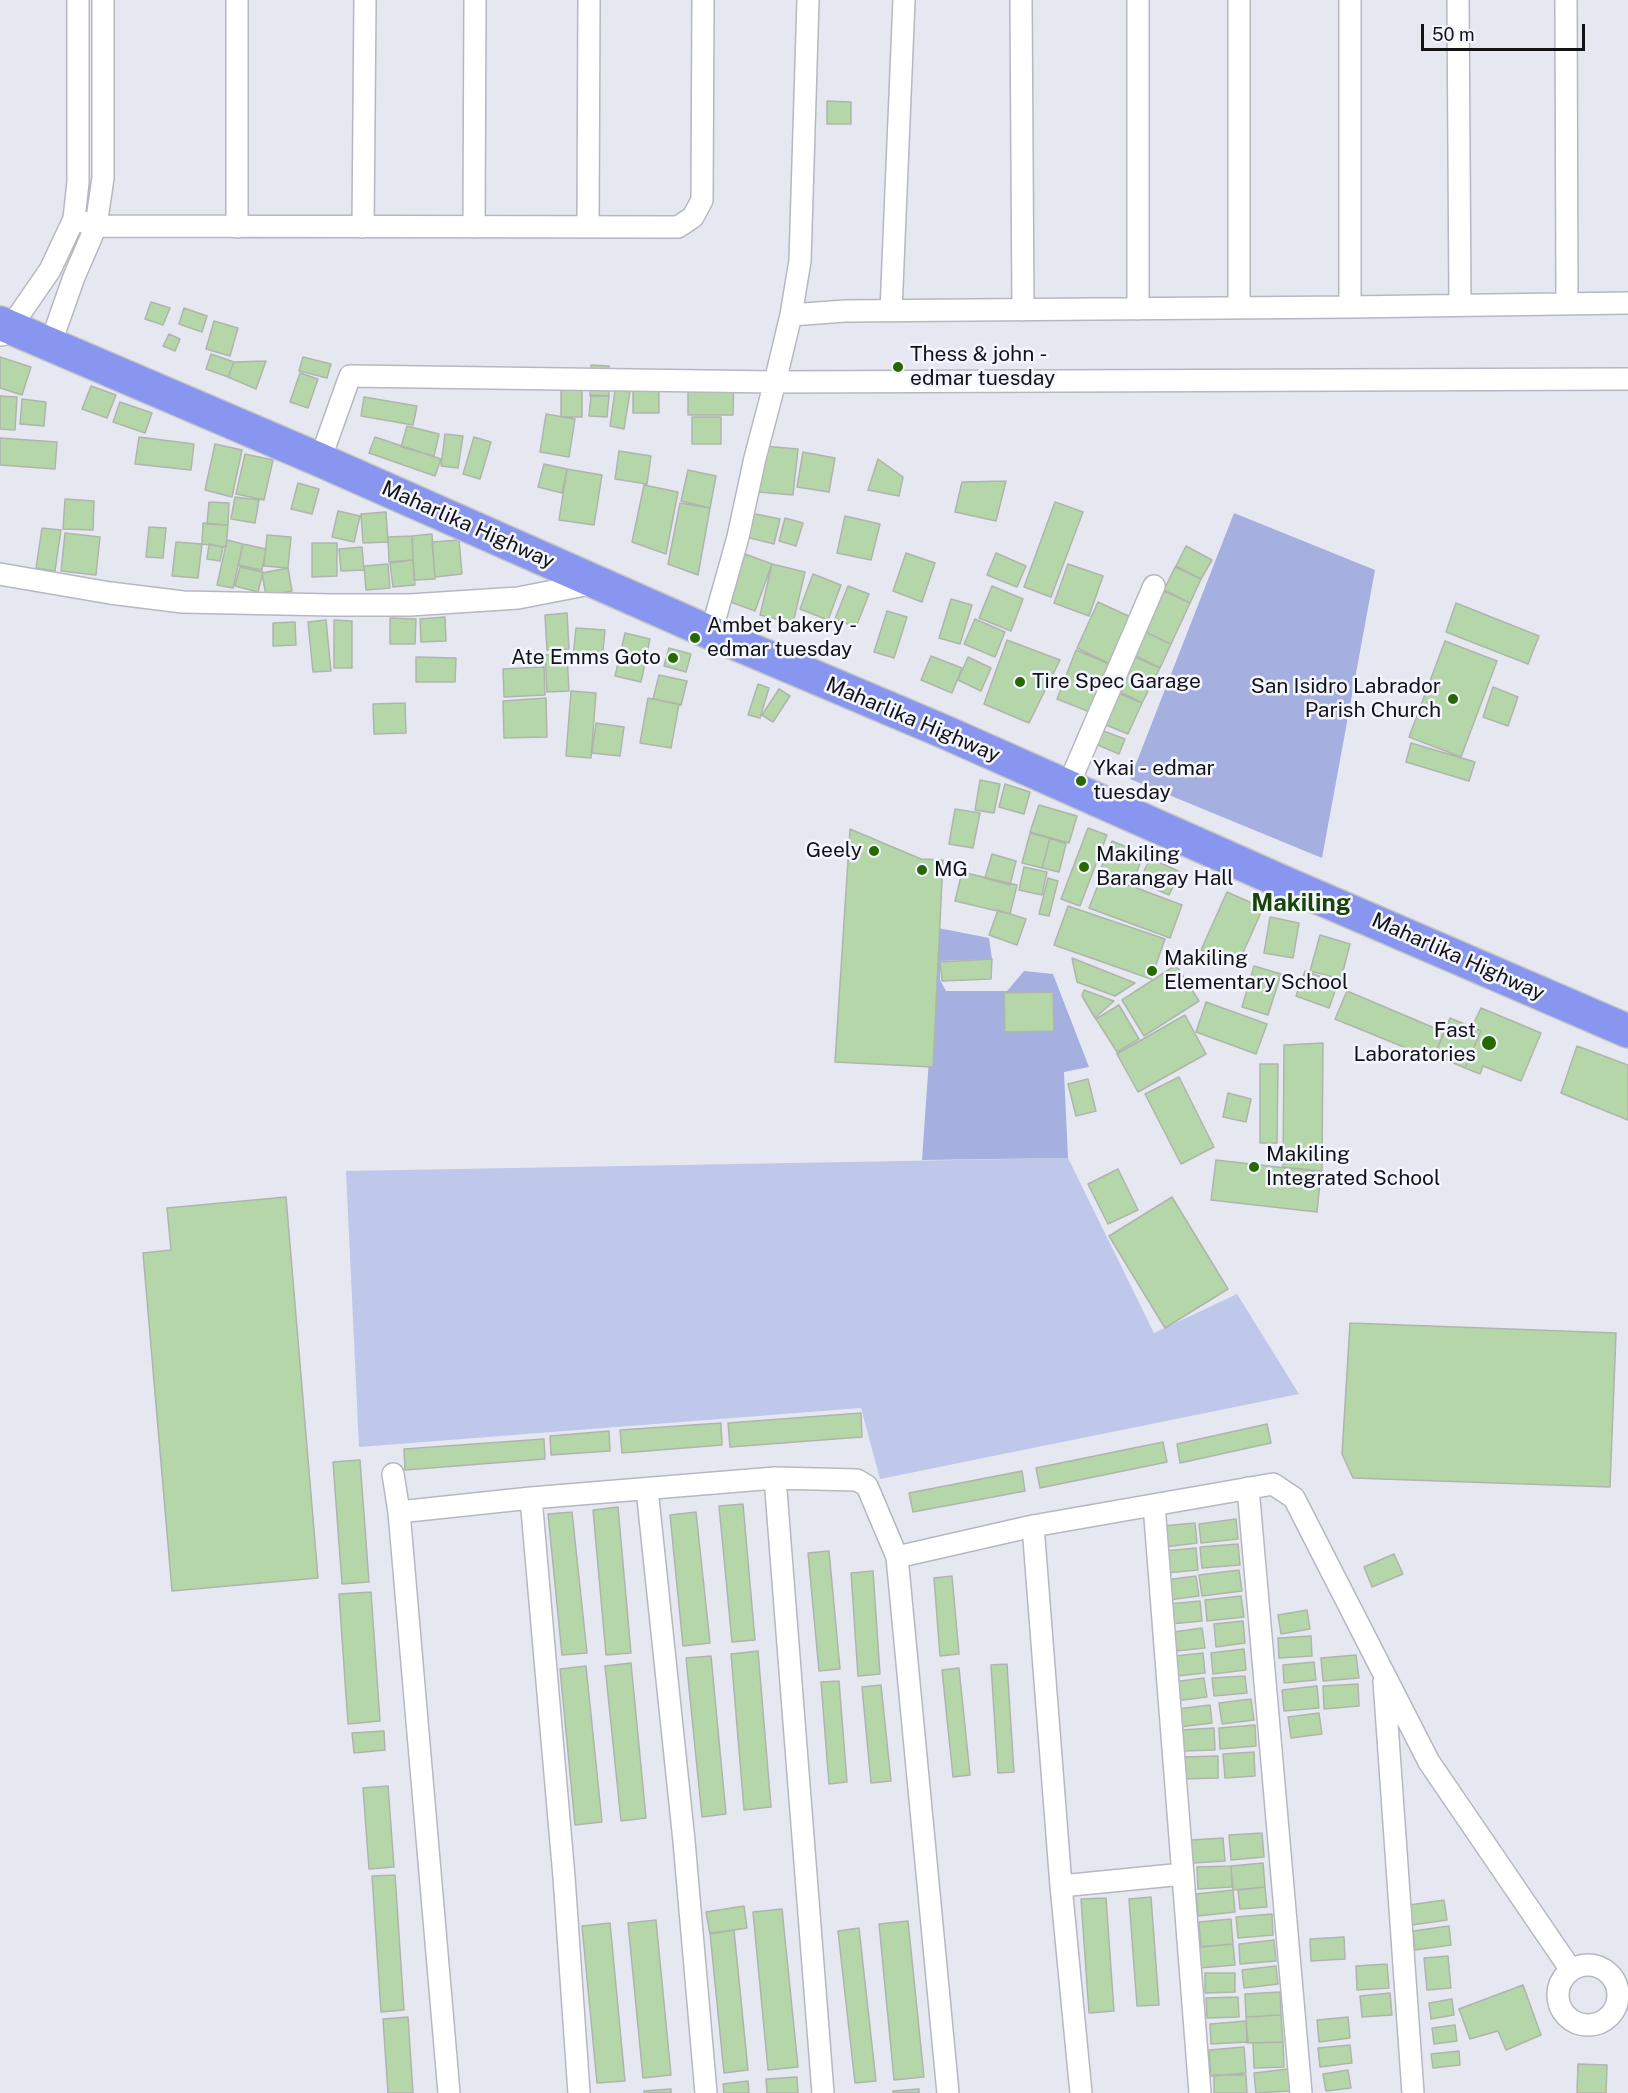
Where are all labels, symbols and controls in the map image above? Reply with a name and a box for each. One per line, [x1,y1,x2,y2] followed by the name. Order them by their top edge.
[1424,12,1588,50] scale bar
[1432,24,1475,45] text: 50 m
[910,342,1055,392] place label: Thess & john - edmar tuesday
[891,360,905,374] marker: Thess & john - edmar tuesday
[378,476,558,574] street label: Maharlika Highway
[707,613,857,663] place label: Ambet bakery - edmar tuesday
[688,631,702,645] marker: Ambet bakery - edmar tuesday
[511,645,661,671] place label: Ate Emms Goto
[666,651,680,665] marker: Ate Emms Goto
[1032,669,1201,695] place label: Tire Spec Garage
[822,672,1004,768] street label: Maharlika Highway
[1251,674,1441,724] place label: San Isidro Labrador Parish Church
[1013,675,1027,689] marker: Tire Spec Garage
[1446,692,1460,706] marker: San Isidro Labrador Parish Church
[1093,756,1215,806] place label: Ykai - edmar tuesday
[1074,774,1088,788] marker: Ykai - edmar tuesday
[806,838,862,864] place label: Geely
[1096,842,1234,892] place label: Makiling Barangay Hall
[867,844,881,858] marker: Geely
[934,857,968,883] place label: MG
[1077,860,1091,874] marker: Makiling Barangay Hall
[915,863,929,877] marker: MG
[1251,890,1351,918] district label: Makiling
[1368,908,1548,1006] street label: Maharlika Highway
[1164,946,1348,996] place label: Makiling Elementary School
[1145,964,1159,978] marker: Makiling Elementary School
[1354,1018,1476,1068] place label: Fast Laboratories
[1480,1034,1498,1052] marker: Fast Laboratories
[1266,1142,1440,1192] place label: Makiling Integrated School
[1247,1160,1261,1174] marker: Makiling Integrated School

